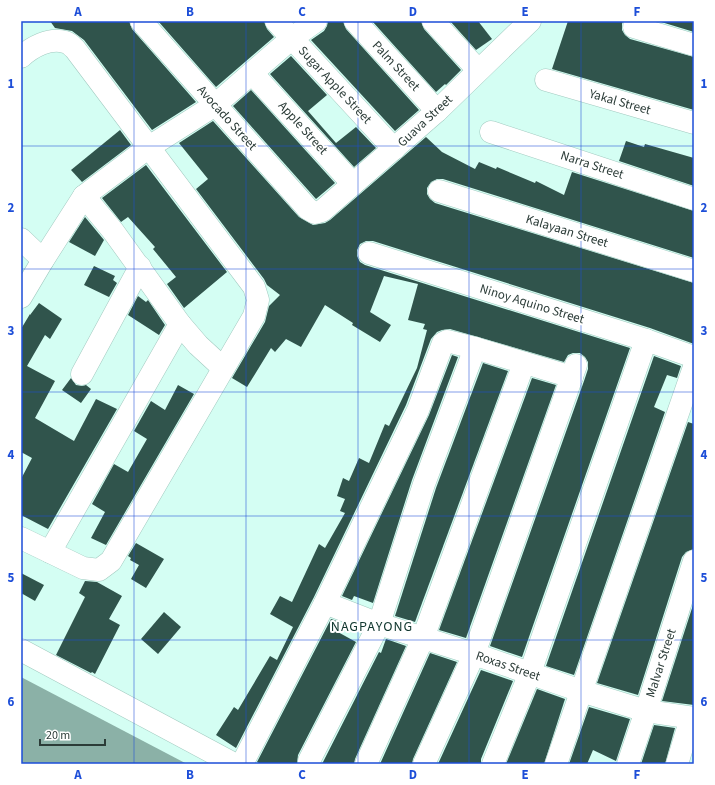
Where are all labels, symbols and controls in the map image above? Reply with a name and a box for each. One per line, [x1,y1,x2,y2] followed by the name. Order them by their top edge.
[73,3,82,21] text: A
[186,3,194,21] text: B
[298,3,306,21] text: C
[409,3,417,21] text: D
[521,3,529,21] text: E
[634,3,641,21] text: F
[368,37,424,95] street label: Palm Street
[295,43,375,127] street label: Sugar Apple Street
[8,75,15,93] text: 1
[701,75,708,93] text: 1
[193,82,261,155] street label: Avocado Street
[586,84,653,120] street label: Yakal Street
[394,90,457,151] street label: Guava Street
[275,98,331,158] street label: Apple Street
[558,146,626,184] street label: Narra Street
[8,199,15,217] text: 2
[701,199,708,217] text: 2
[524,210,611,252] street label: Kalayaan Street
[478,280,587,329] street label: Ninoy Aquino Street
[8,322,15,340] text: 3
[701,322,708,340] text: 3
[8,446,15,464] text: 4
[701,446,708,464] text: 4
[8,569,15,587] text: 5
[701,569,708,587] text: 5
[331,617,413,637] district label: NAGPAYONG
[641,626,681,700] street label: Malvar Street
[473,647,543,686] street label: Roxas Street
[8,693,15,711] text: 6
[701,693,708,711] text: 6
[40,721,105,747] scale bar
[46,727,70,744] text: 20 m
[73,766,82,784] text: A
[186,766,194,784] text: B
[298,766,306,784] text: C
[409,766,417,784] text: D
[521,766,529,784] text: E
[634,766,641,784] text: F

